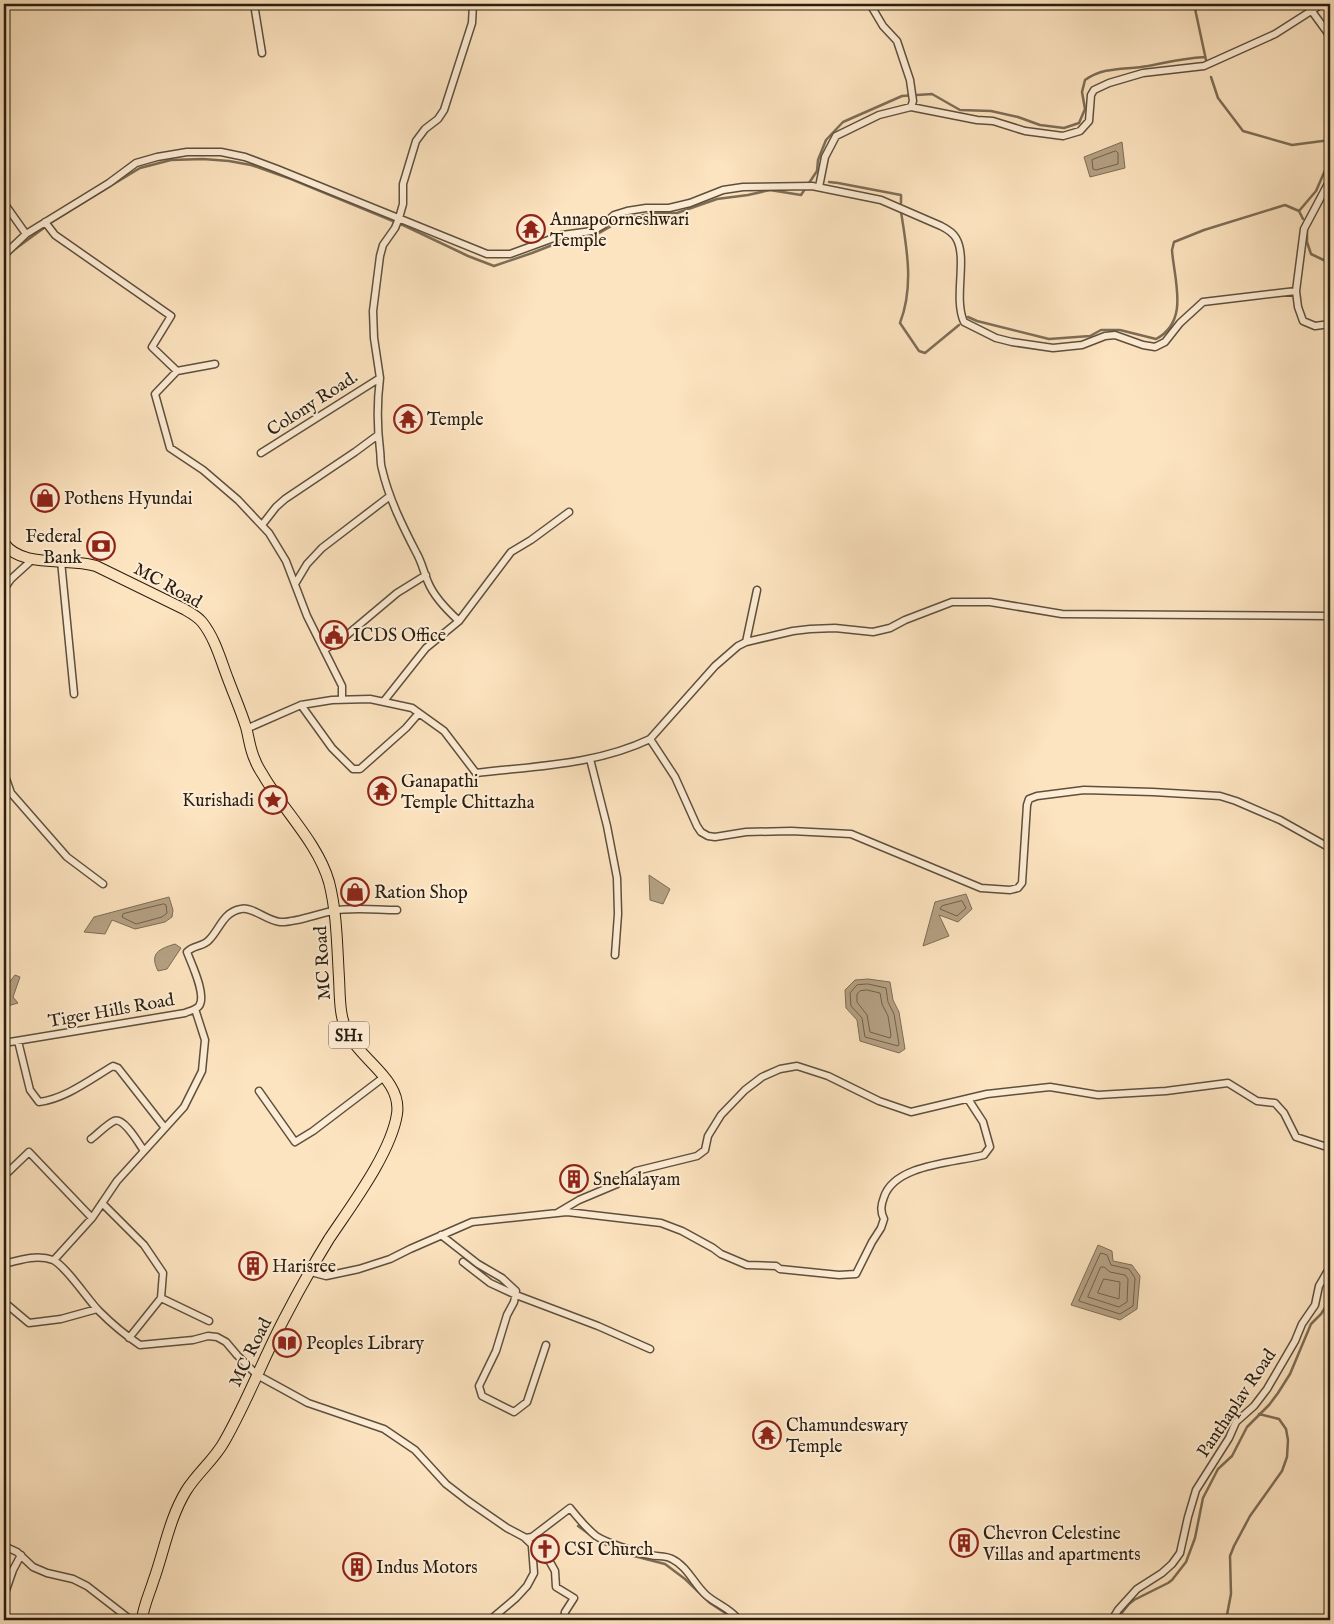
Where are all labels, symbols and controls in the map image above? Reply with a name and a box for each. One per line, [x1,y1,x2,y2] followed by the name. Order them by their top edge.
[549,209,690,253] place label: Annapoorneshwari Temple
[516,214,546,244] temple icon: Annapoorneshwari Temple
[263,366,363,442] street label: Colony Road.
[393,404,423,434] temple icon: Temple
[427,409,484,432] place label: Temple
[30,483,60,513] shop icon: Pothens Hyundai
[64,488,193,511] place label: Pothens Hyundai
[25,526,82,570] place label: Federal Bank
[86,531,116,561] bank icon: Federal Bank
[129,558,206,615] street label: MC Road
[319,620,349,650] public building icon: ICDS Office
[353,625,446,648] place label: ICDS Office
[401,771,535,815] place label: Ganapathi Temple Chittazha
[367,776,397,806] temple icon: Ganapathi Temple Chittazha
[258,785,288,815] place icon: Kurishadi
[182,790,254,813] place label: Kurishadi
[340,877,370,907] shop icon: Ration Shop
[374,882,468,905] place label: Ration Shop
[310,925,337,1001] street label: MC Road
[46,989,176,1034] street label: Tiger Hills Road
[329,1022,369,1048] road number: SH1
[559,1164,589,1194] building icon: Snehalayam
[593,1169,680,1192] place label: Snehalayam
[238,1251,268,1281] building icon: Harisree
[272,1256,336,1279] place label: Harisree
[225,1314,278,1391] street label: MC Road
[272,1328,302,1358] library icon: Peoples Library
[306,1333,424,1356] place label: Peoples Library
[1192,1345,1282,1462] street label: Panthaplav Road
[786,1415,908,1459] place label: Chamundeswary Temple
[752,1420,782,1450] temple icon: Chamundeswary Temple
[982,1523,1141,1567] place label: Chevron Celestine Villas and apartments
[949,1528,979,1558] building icon: Chevron Celestine Villas and apartments
[530,1534,560,1564] church icon: CSI Church
[564,1539,654,1562] place label: CSI Church
[342,1552,372,1582] building icon: Indus Motors
[376,1557,478,1580] place label: Indus Motors

